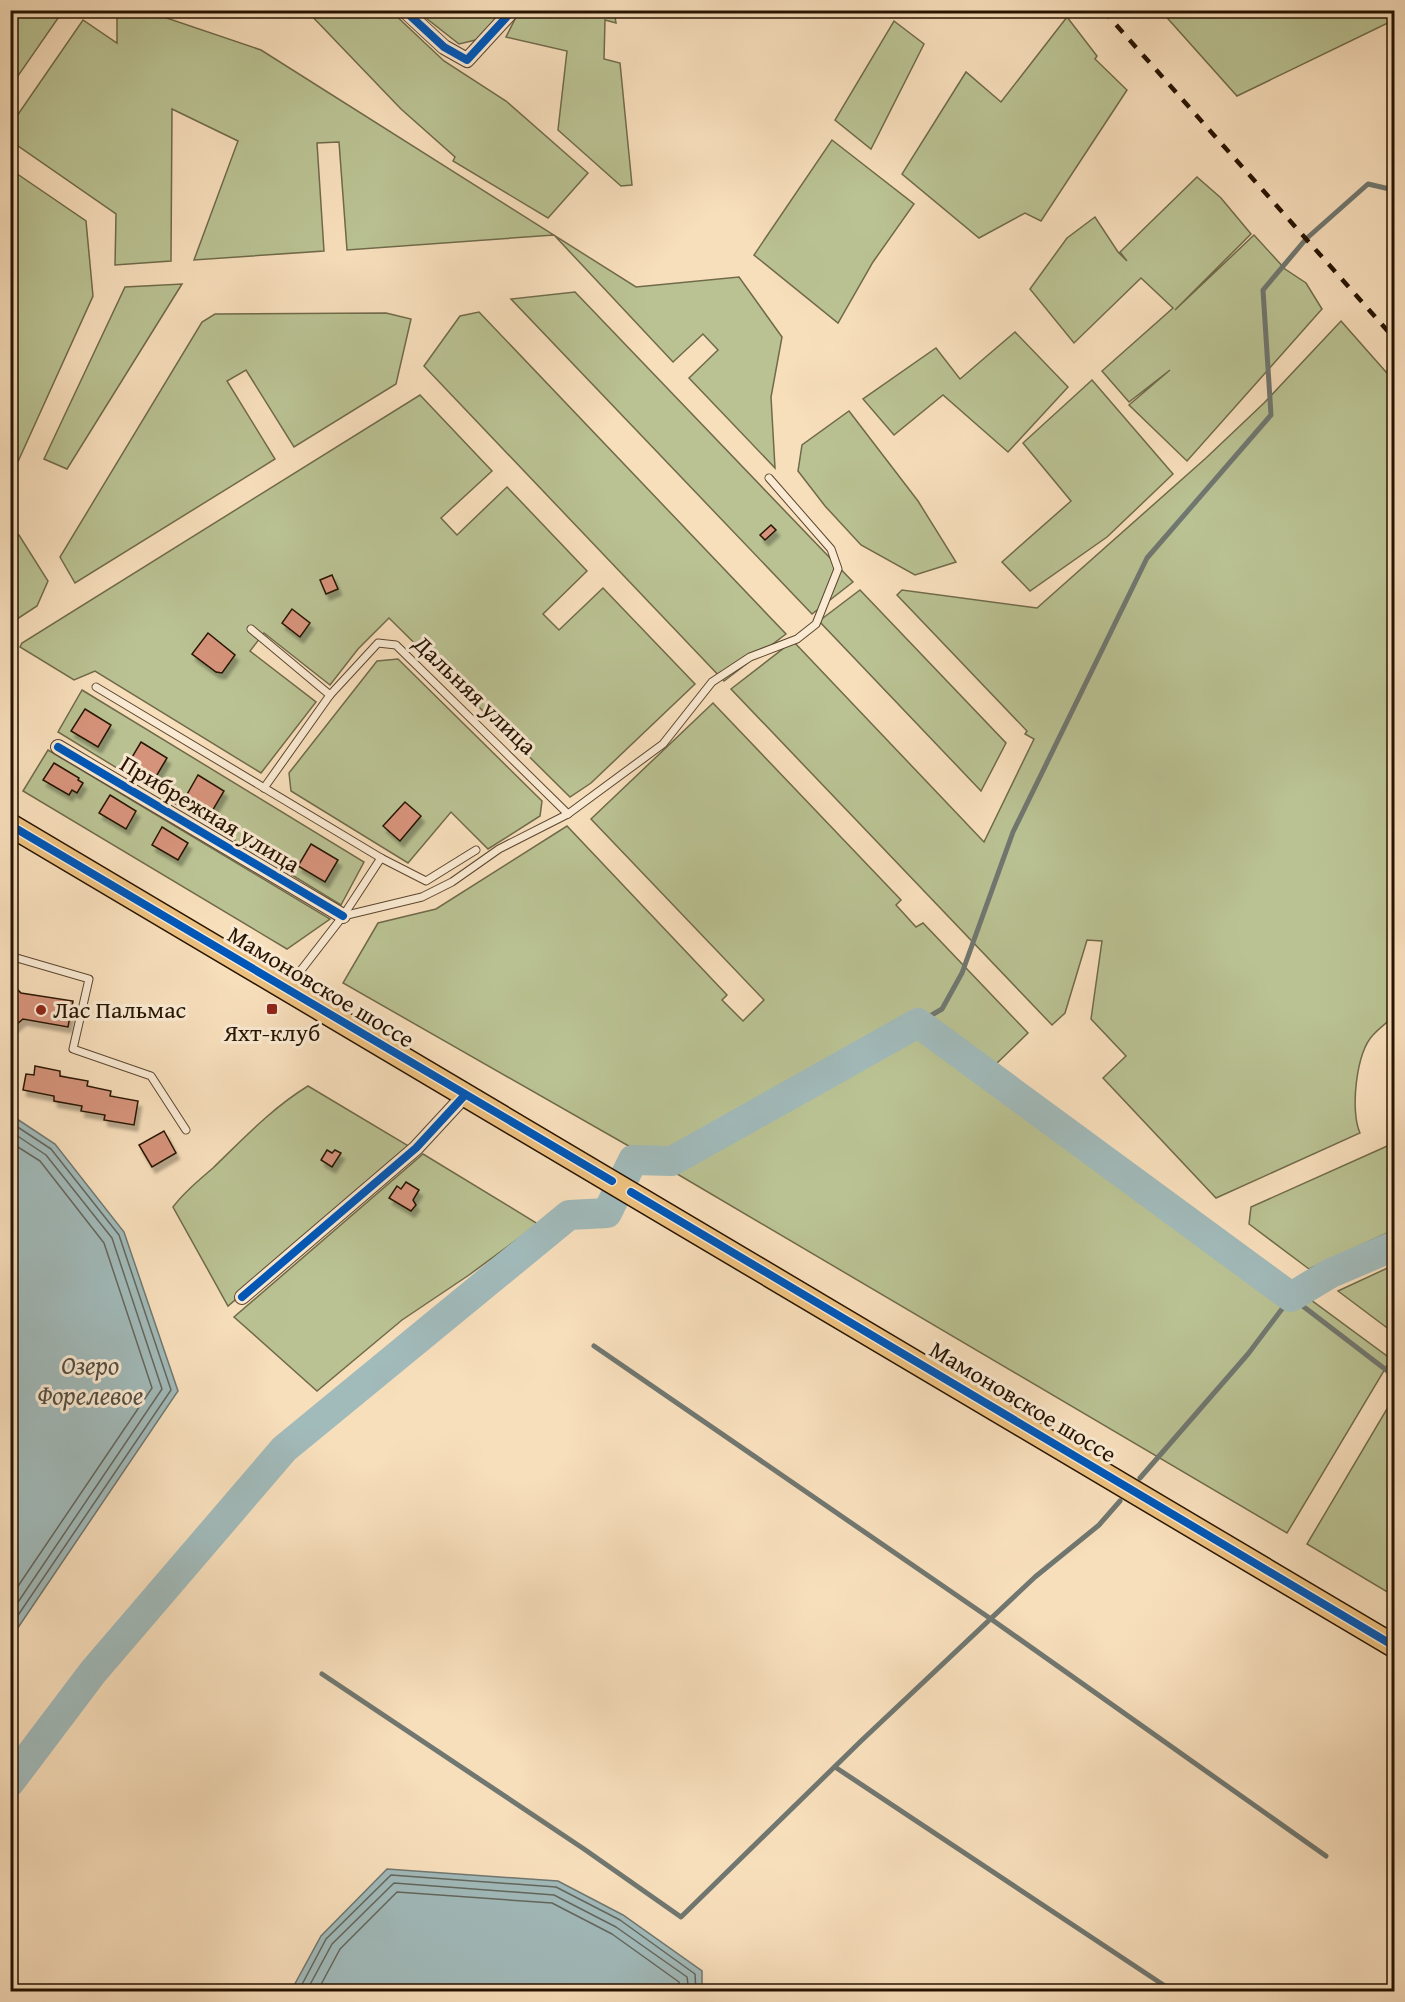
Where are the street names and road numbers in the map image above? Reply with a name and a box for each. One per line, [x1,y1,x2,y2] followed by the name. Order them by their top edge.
[405,626,545,763] street label: Дальняя улица
[114,746,307,881] street label: Прибрежная улица
[221,917,421,1056] street label: Мамоновское шоссе
[923,1332,1123,1471] street label: Мамоновское шоссе

